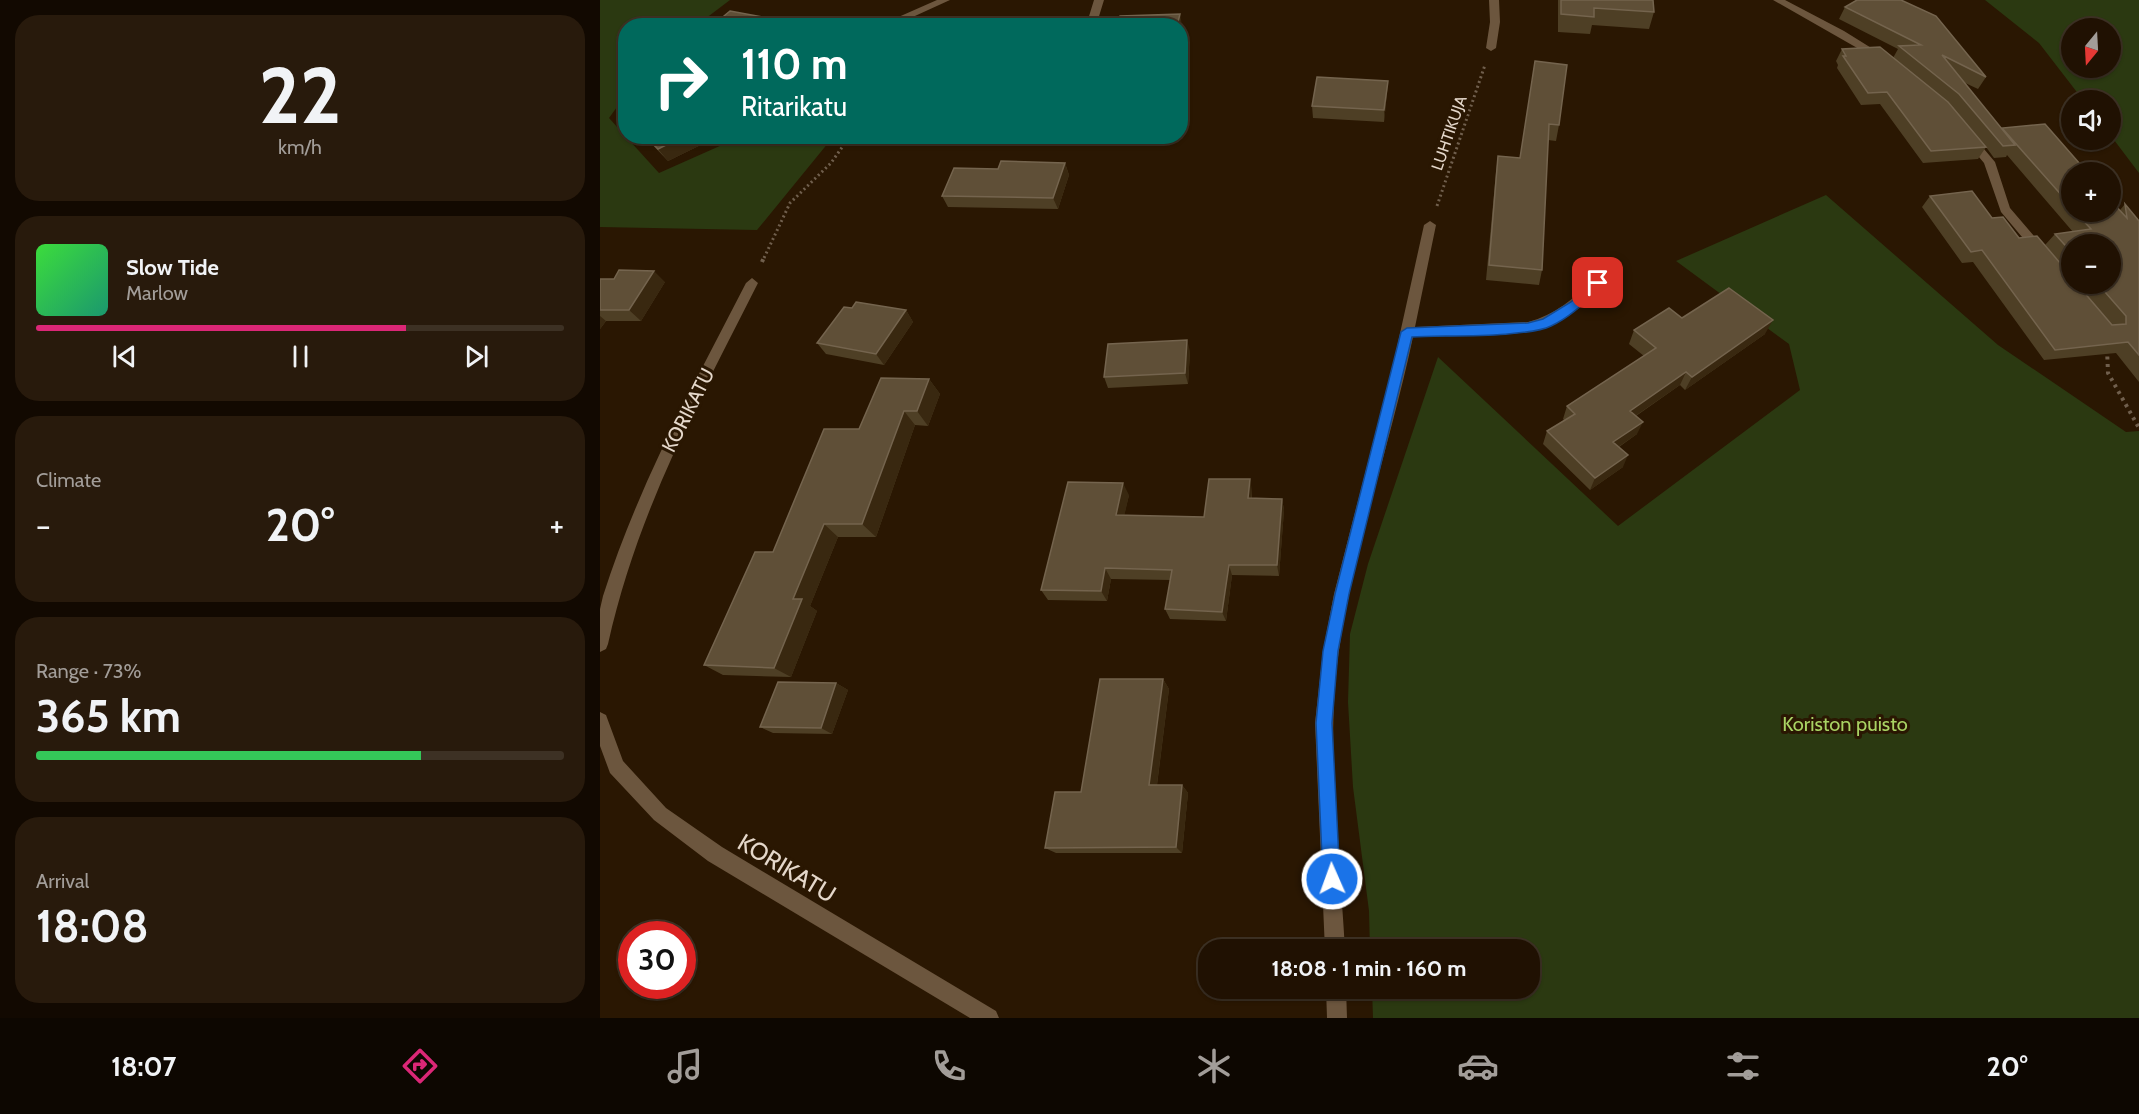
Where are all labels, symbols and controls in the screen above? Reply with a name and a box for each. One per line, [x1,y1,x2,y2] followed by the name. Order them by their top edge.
[2061,18,2121,78] north arrow
[2061,18,2121,294] map controls
[741,38,848,90] text: 110 m
[642,42,720,120] icon: right
[259,48,341,143] text: 22
[741,90,847,123] text: Ritarikatu
[2061,90,2121,150] button: sound
[1427,93,1471,173] street label: LUHTIKUJA
[278,135,322,159] text: km/h
[2061,162,2121,222] button: +
[2061,234,2121,294] button: −
[126,254,219,281] text: Slow Tide
[1572,257,1623,308] pin
[1581,266,1614,299] icon: arrive
[126,281,188,305] text: Marlow
[108,340,141,373] icon: previous
[284,340,317,373] icon: pause
[460,340,493,373] icon: next
[657,364,719,456] street label: KORIKATU
[36,468,101,492] text: Climate
[266,498,334,552] text: 20°
[36,505,51,545] text: −
[549,505,564,545] text: +
[36,659,142,683] text: Range · 73%
[36,689,181,743] text: 365 km
[1782,712,1908,736] park label: Koriston puisto
[733,827,841,909] street label: KORIKATU
[1300,847,1364,911] position arrow
[36,869,89,893] text: Arrival
[36,899,149,953] text: 18:08
[618,921,696,999] speed limit sign: 30
[1272,955,1466,982] text: 18:08 · 1 min · 160 m
[399,1045,441,1087] icon: directions
[664,1045,706,1087] icon: music
[928,1045,970,1087] icon: phone
[1193,1045,1235,1087] icon: climate
[1457,1045,1499,1087] icon: car
[1722,1045,1764,1087] icon: filters
[111,1050,176,1083] text: 18:07
[1986,1050,2028,1083] text: 20°

